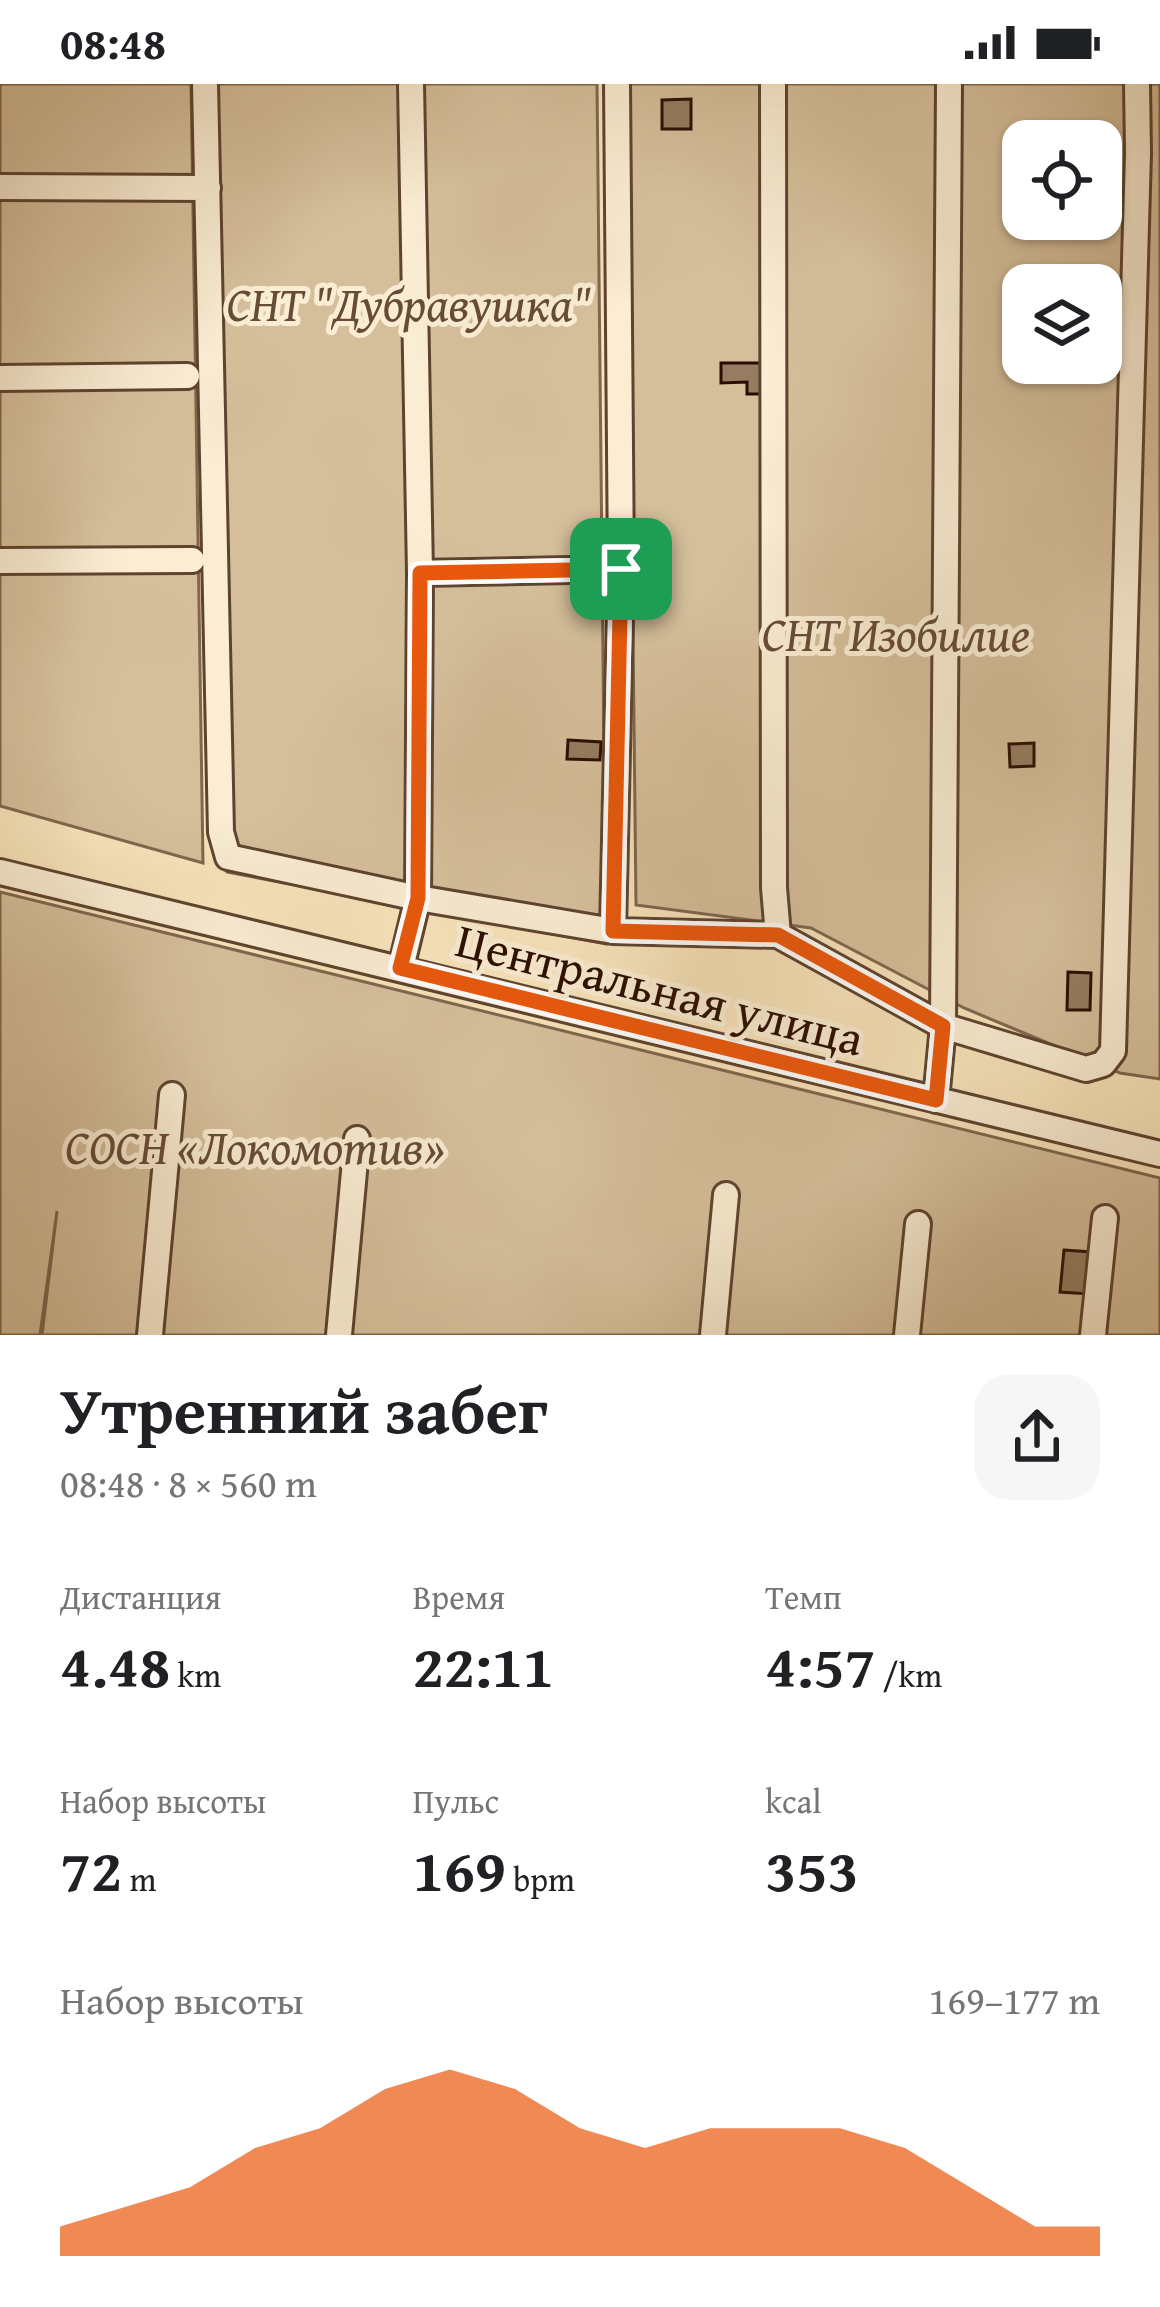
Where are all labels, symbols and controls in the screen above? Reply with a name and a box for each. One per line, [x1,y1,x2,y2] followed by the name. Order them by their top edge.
[60,10,166,75] text: 08:48
[1002,120,1122,384] map controls
[1002,120,1122,240] button: locate
[1002,264,1122,384] button: layers
[226,268,592,339] park label: СНТ "Дубравушка"
[570,518,672,620] pin
[588,536,654,602] icon: arrive
[762,598,1030,669] park label: СНТ Изобилие
[449,904,871,1073] street label: Центральная улица
[65,1111,445,1182] park label: СОСН «Локомотив»
[60,1360,548,1457] text: Утренний забег
[974,1374,1100,1500] button: share
[60,1454,317,1511] text: 08:48 · 8 × 560 m
[60,1573,221,1621] text: Дистанция
[413,1573,505,1621] text: Время
[765,1573,842,1621] text: Темп
[60,1621,170,1709] text: 4.48
[413,1621,554,1709] text: 22:11
[765,1621,876,1709] text: 4:57
[170,1651,221,1699] text: km
[876,1651,942,1699] text: /km
[60,1777,266,1825] text: Набор высоты
[413,1777,499,1825] text: Пульс
[765,1777,822,1825] text: kcal
[60,1825,122,1913] text: 72
[413,1825,506,1913] text: 169
[765,1825,859,1913] text: 353
[122,1855,156,1903] text: m
[506,1855,575,1903] text: bpm
[60,1971,304,2028] text: Набор высоты
[928,1971,1100,2028] text: 169–177 m

